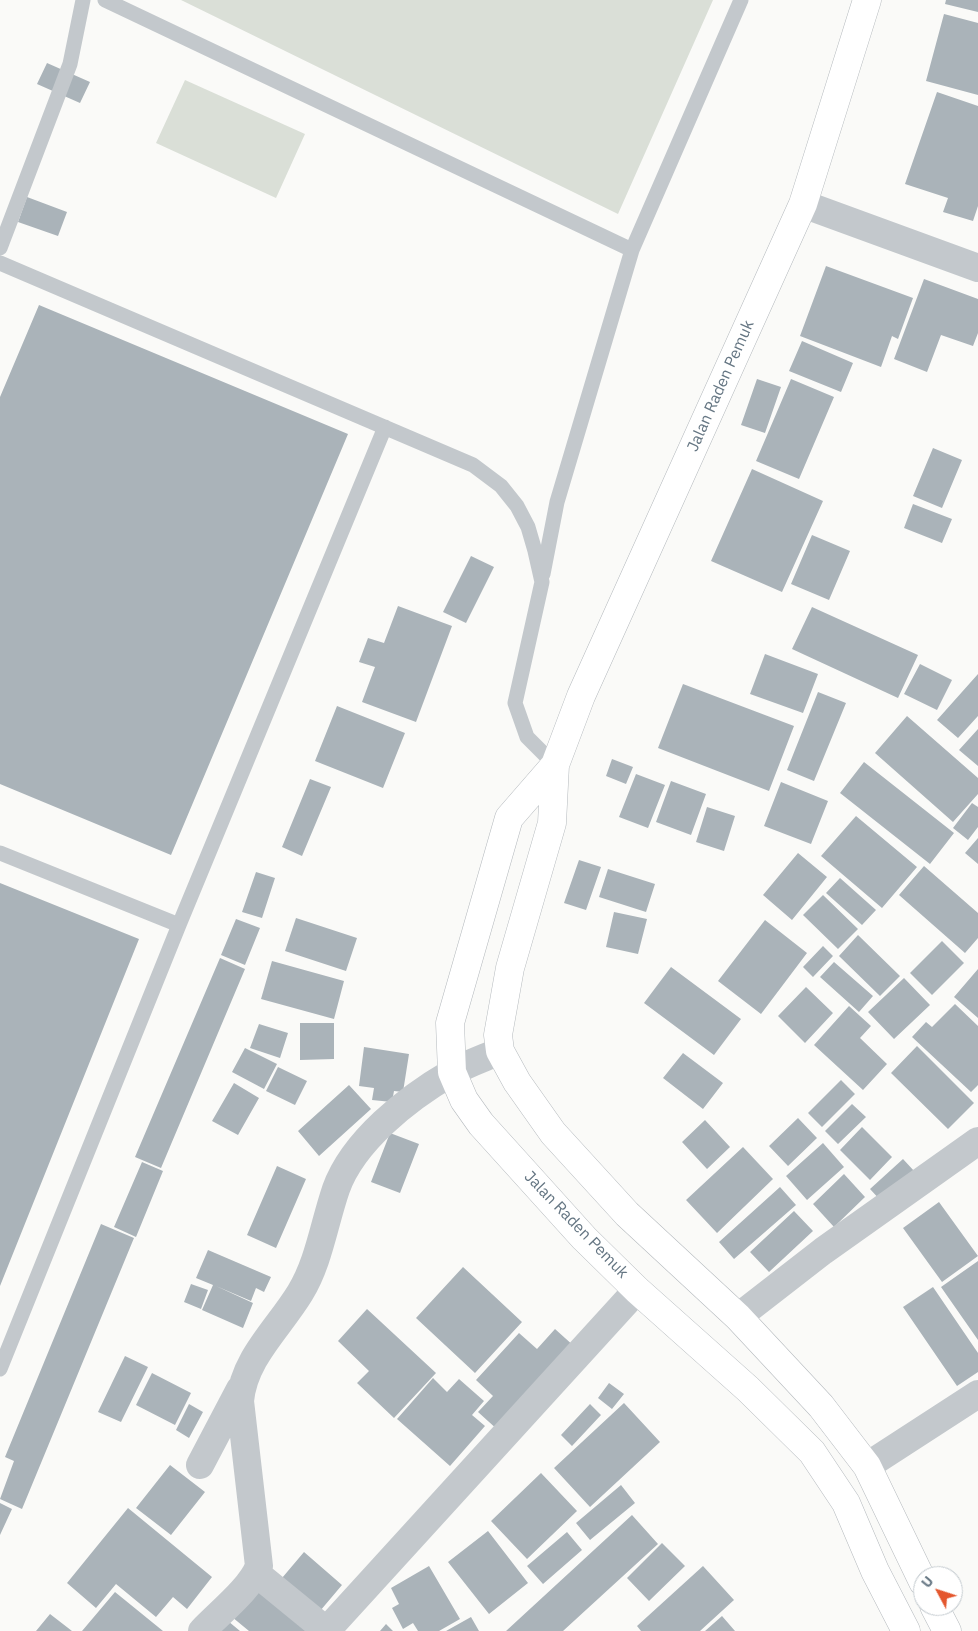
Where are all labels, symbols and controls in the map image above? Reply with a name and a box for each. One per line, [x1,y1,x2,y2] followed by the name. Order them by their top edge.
[683,317,759,455] street label: Jalan Raden Pemuk
[520,1167,632,1283] street label: Jalan Raden Pemuk
[913,1566,963,1616] north arrow
[917,1572,937,1592] text: U

